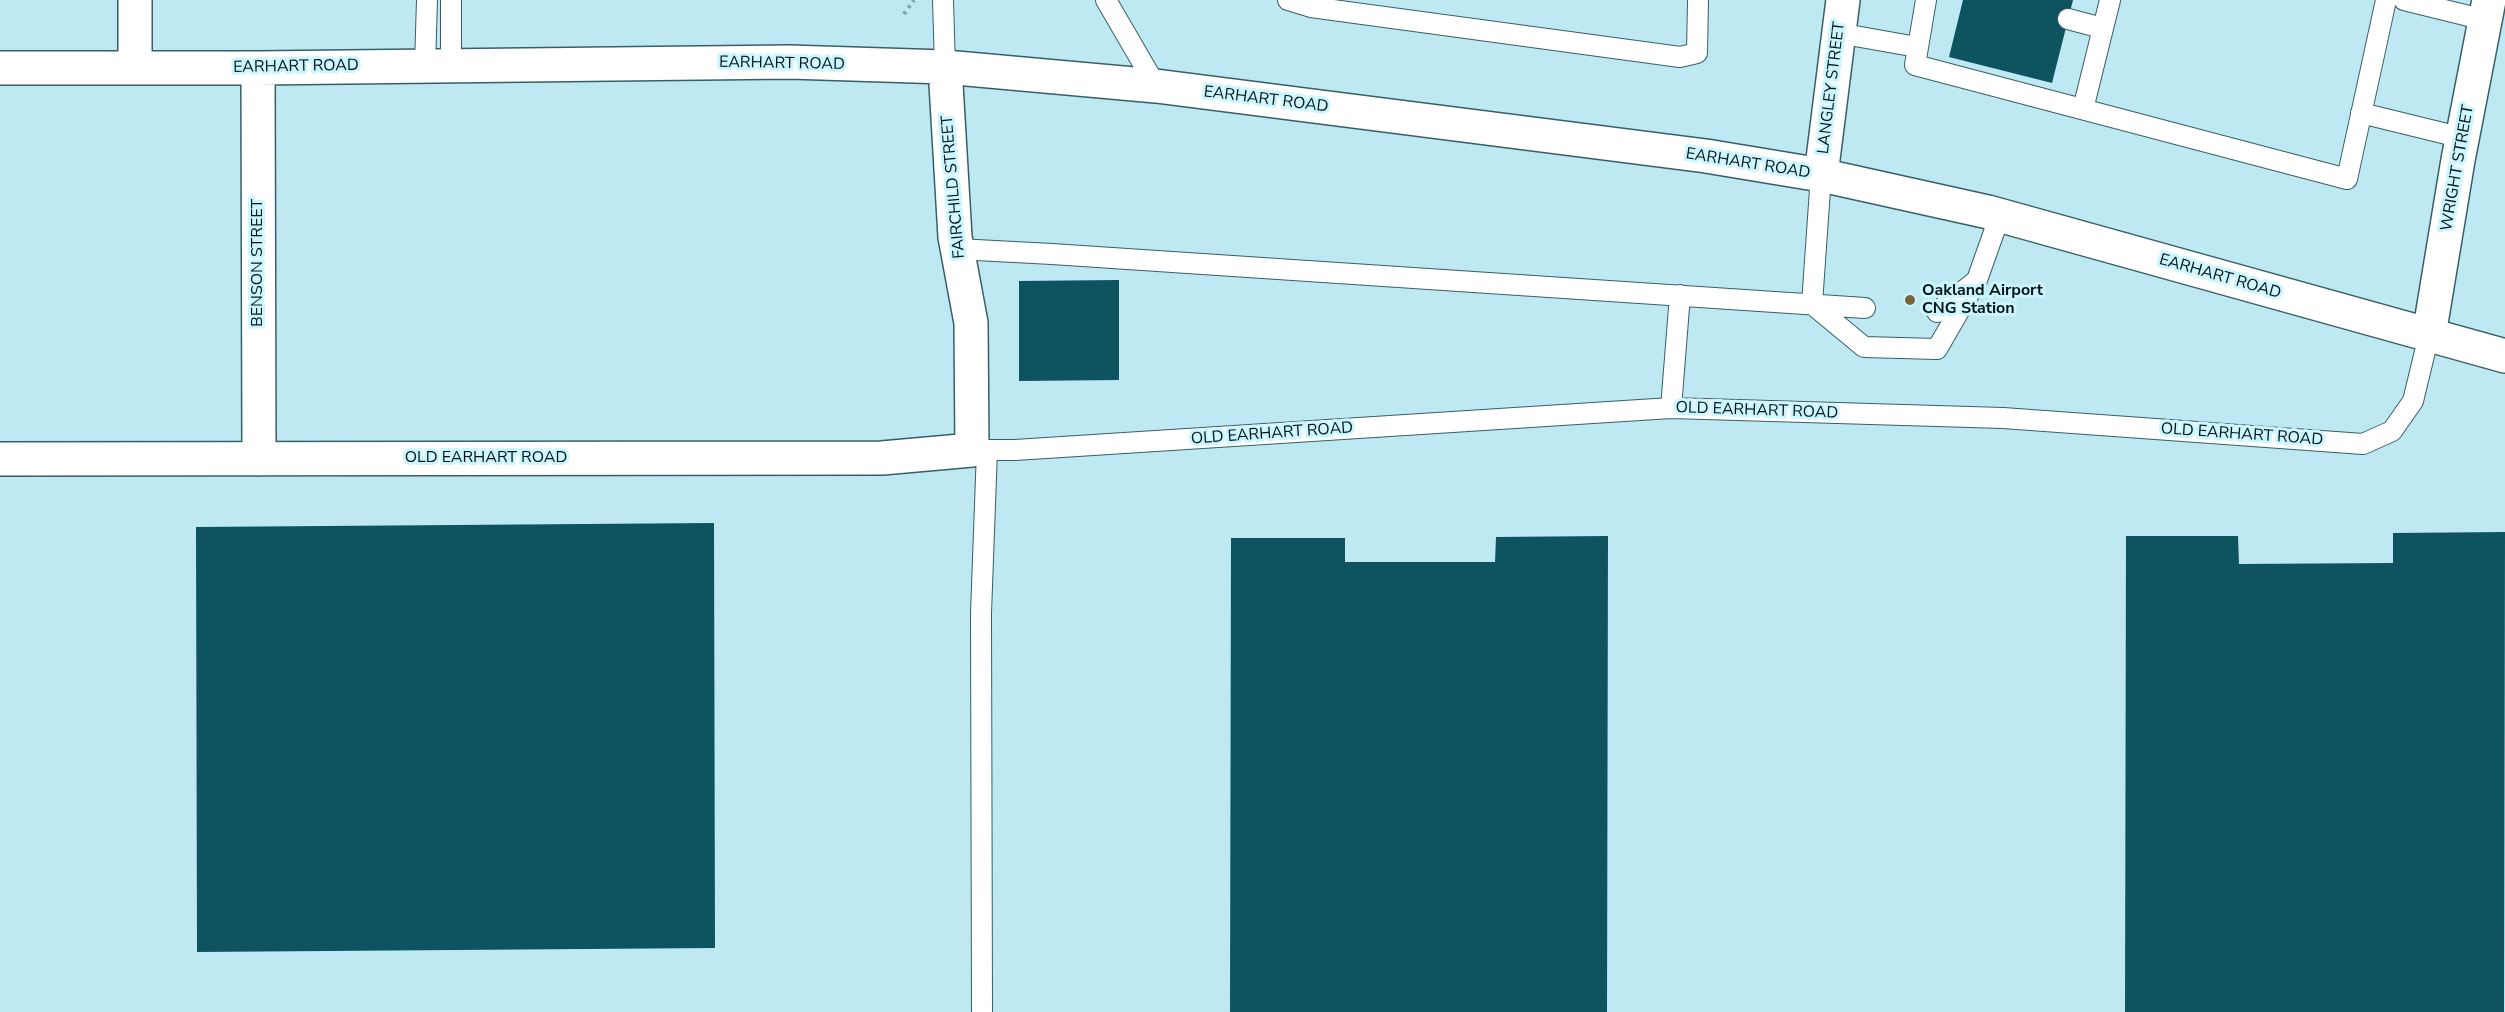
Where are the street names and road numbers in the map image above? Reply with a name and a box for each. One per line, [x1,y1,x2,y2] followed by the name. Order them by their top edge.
[1814,21,1850,155] street label: LANGLEY STREET
[719,53,845,75] street label: EARHART ROAD
[233,56,359,78] street label: EARHART ROAD
[1202,83,1330,117] street label: EARHART ROAD
[2437,103,2479,233] street label: WRIGHT STREET
[938,114,970,260] street label: FAIRCHILD STREET
[1684,145,1812,183] street label: EARHART ROAD
[248,199,268,327] street label: BENSON STREET
[2157,250,2283,304] street label: EARHART ROAD
[1675,399,1839,423] street label: OLD EARHART ROAD
[1190,419,1354,449] street label: OLD EARHART ROAD
[2160,420,2324,450] street label: OLD EARHART ROAD
[405,448,567,468] street label: OLD EARHART ROAD

